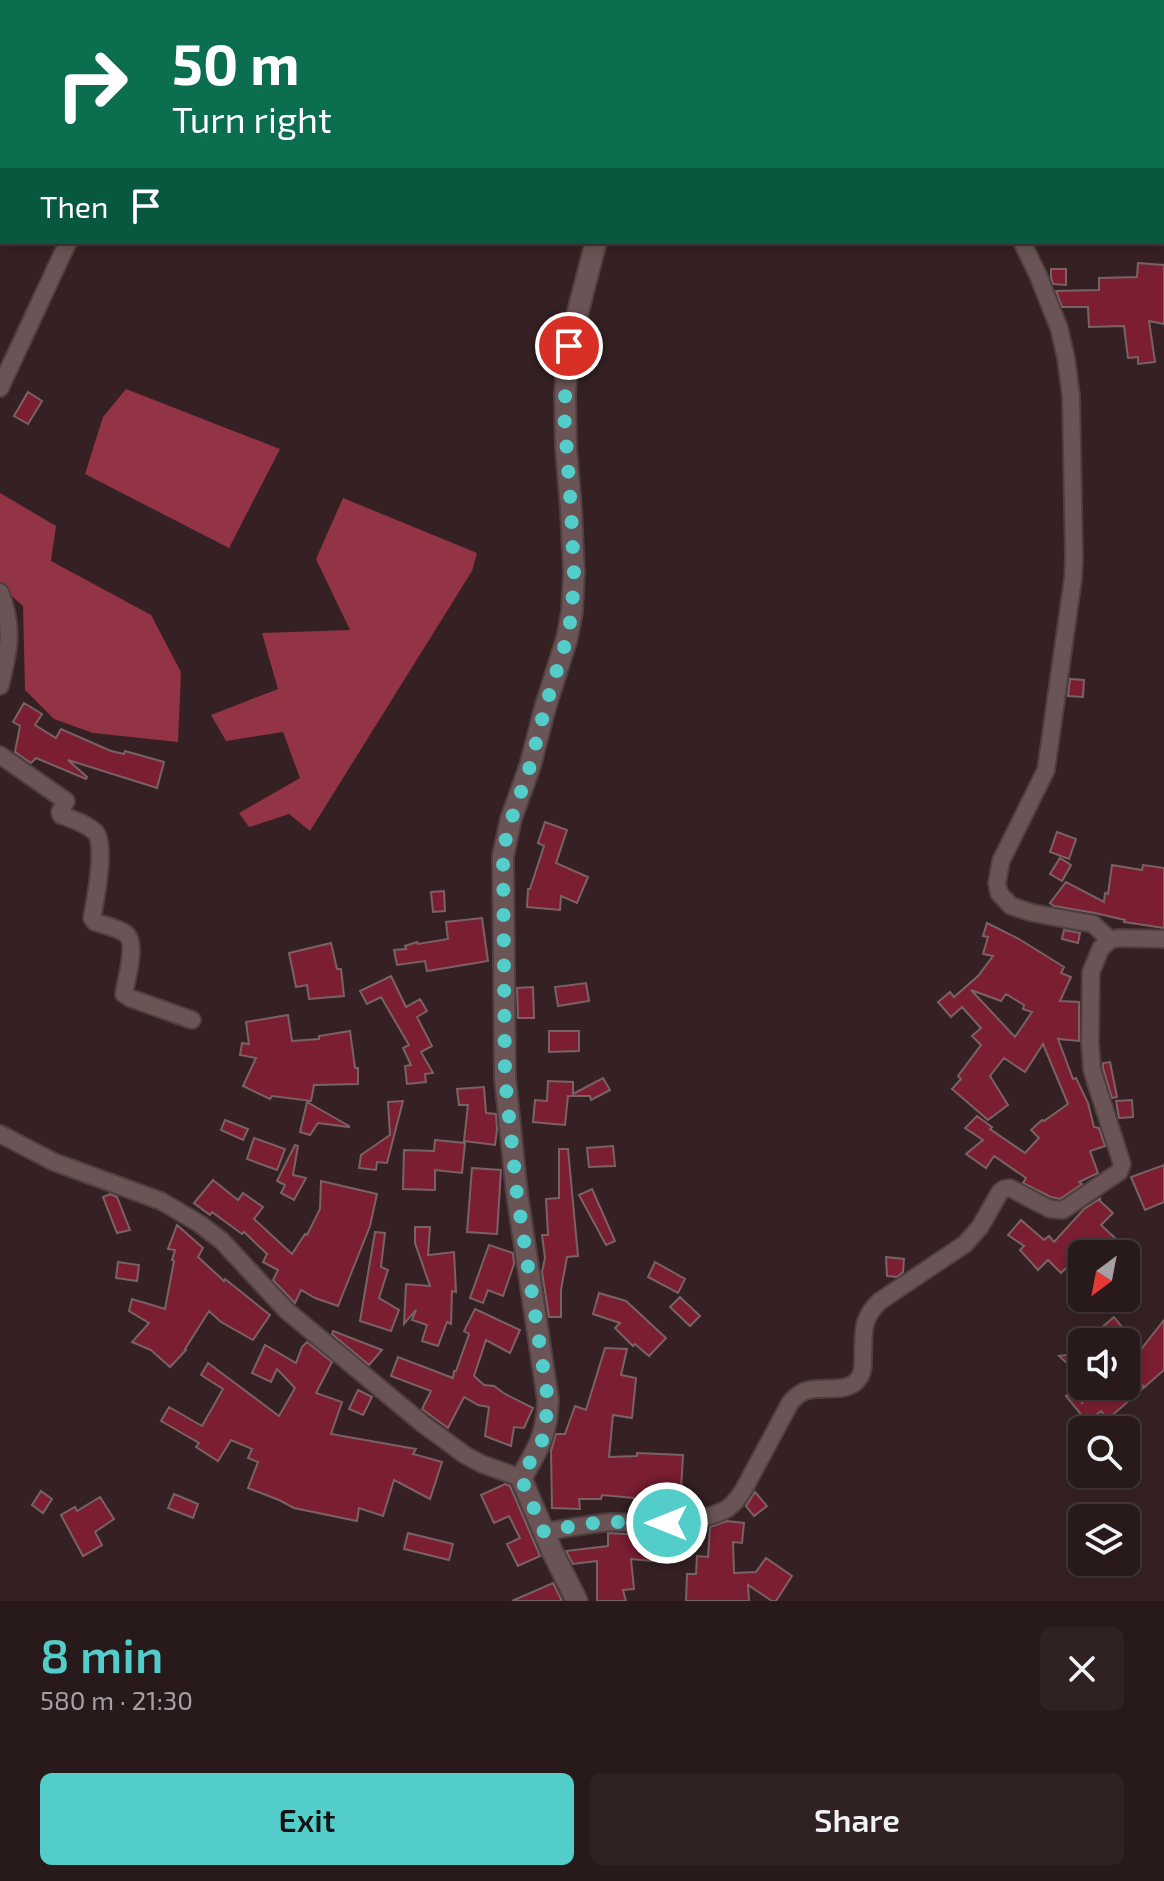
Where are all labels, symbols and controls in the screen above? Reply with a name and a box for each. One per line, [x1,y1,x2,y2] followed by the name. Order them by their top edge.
[172,29,300,96] text: 50 m
[40,32,144,136] icon: right
[172,97,332,140] text: Turn right
[124,184,168,228] icon: arrive
[40,188,108,224] text: Then
[535,312,603,380] pin
[547,324,591,368] icon: arrive
[1068,1240,1140,1312] north arrow
[1068,1240,1140,1576] map controls
[1068,1328,1140,1400] button: sound
[1068,1416,1140,1488] button: search
[625,1481,709,1565] position arrow
[1068,1504,1140,1576] button: layers
[40,1625,163,1683] text: 8 min
[1040,1627,1124,1711] button: close
[40,1684,193,1715] text: 580 m · 21:30
[40,1773,574,1865] button: Exit
[590,1773,1124,1865] button: Share

